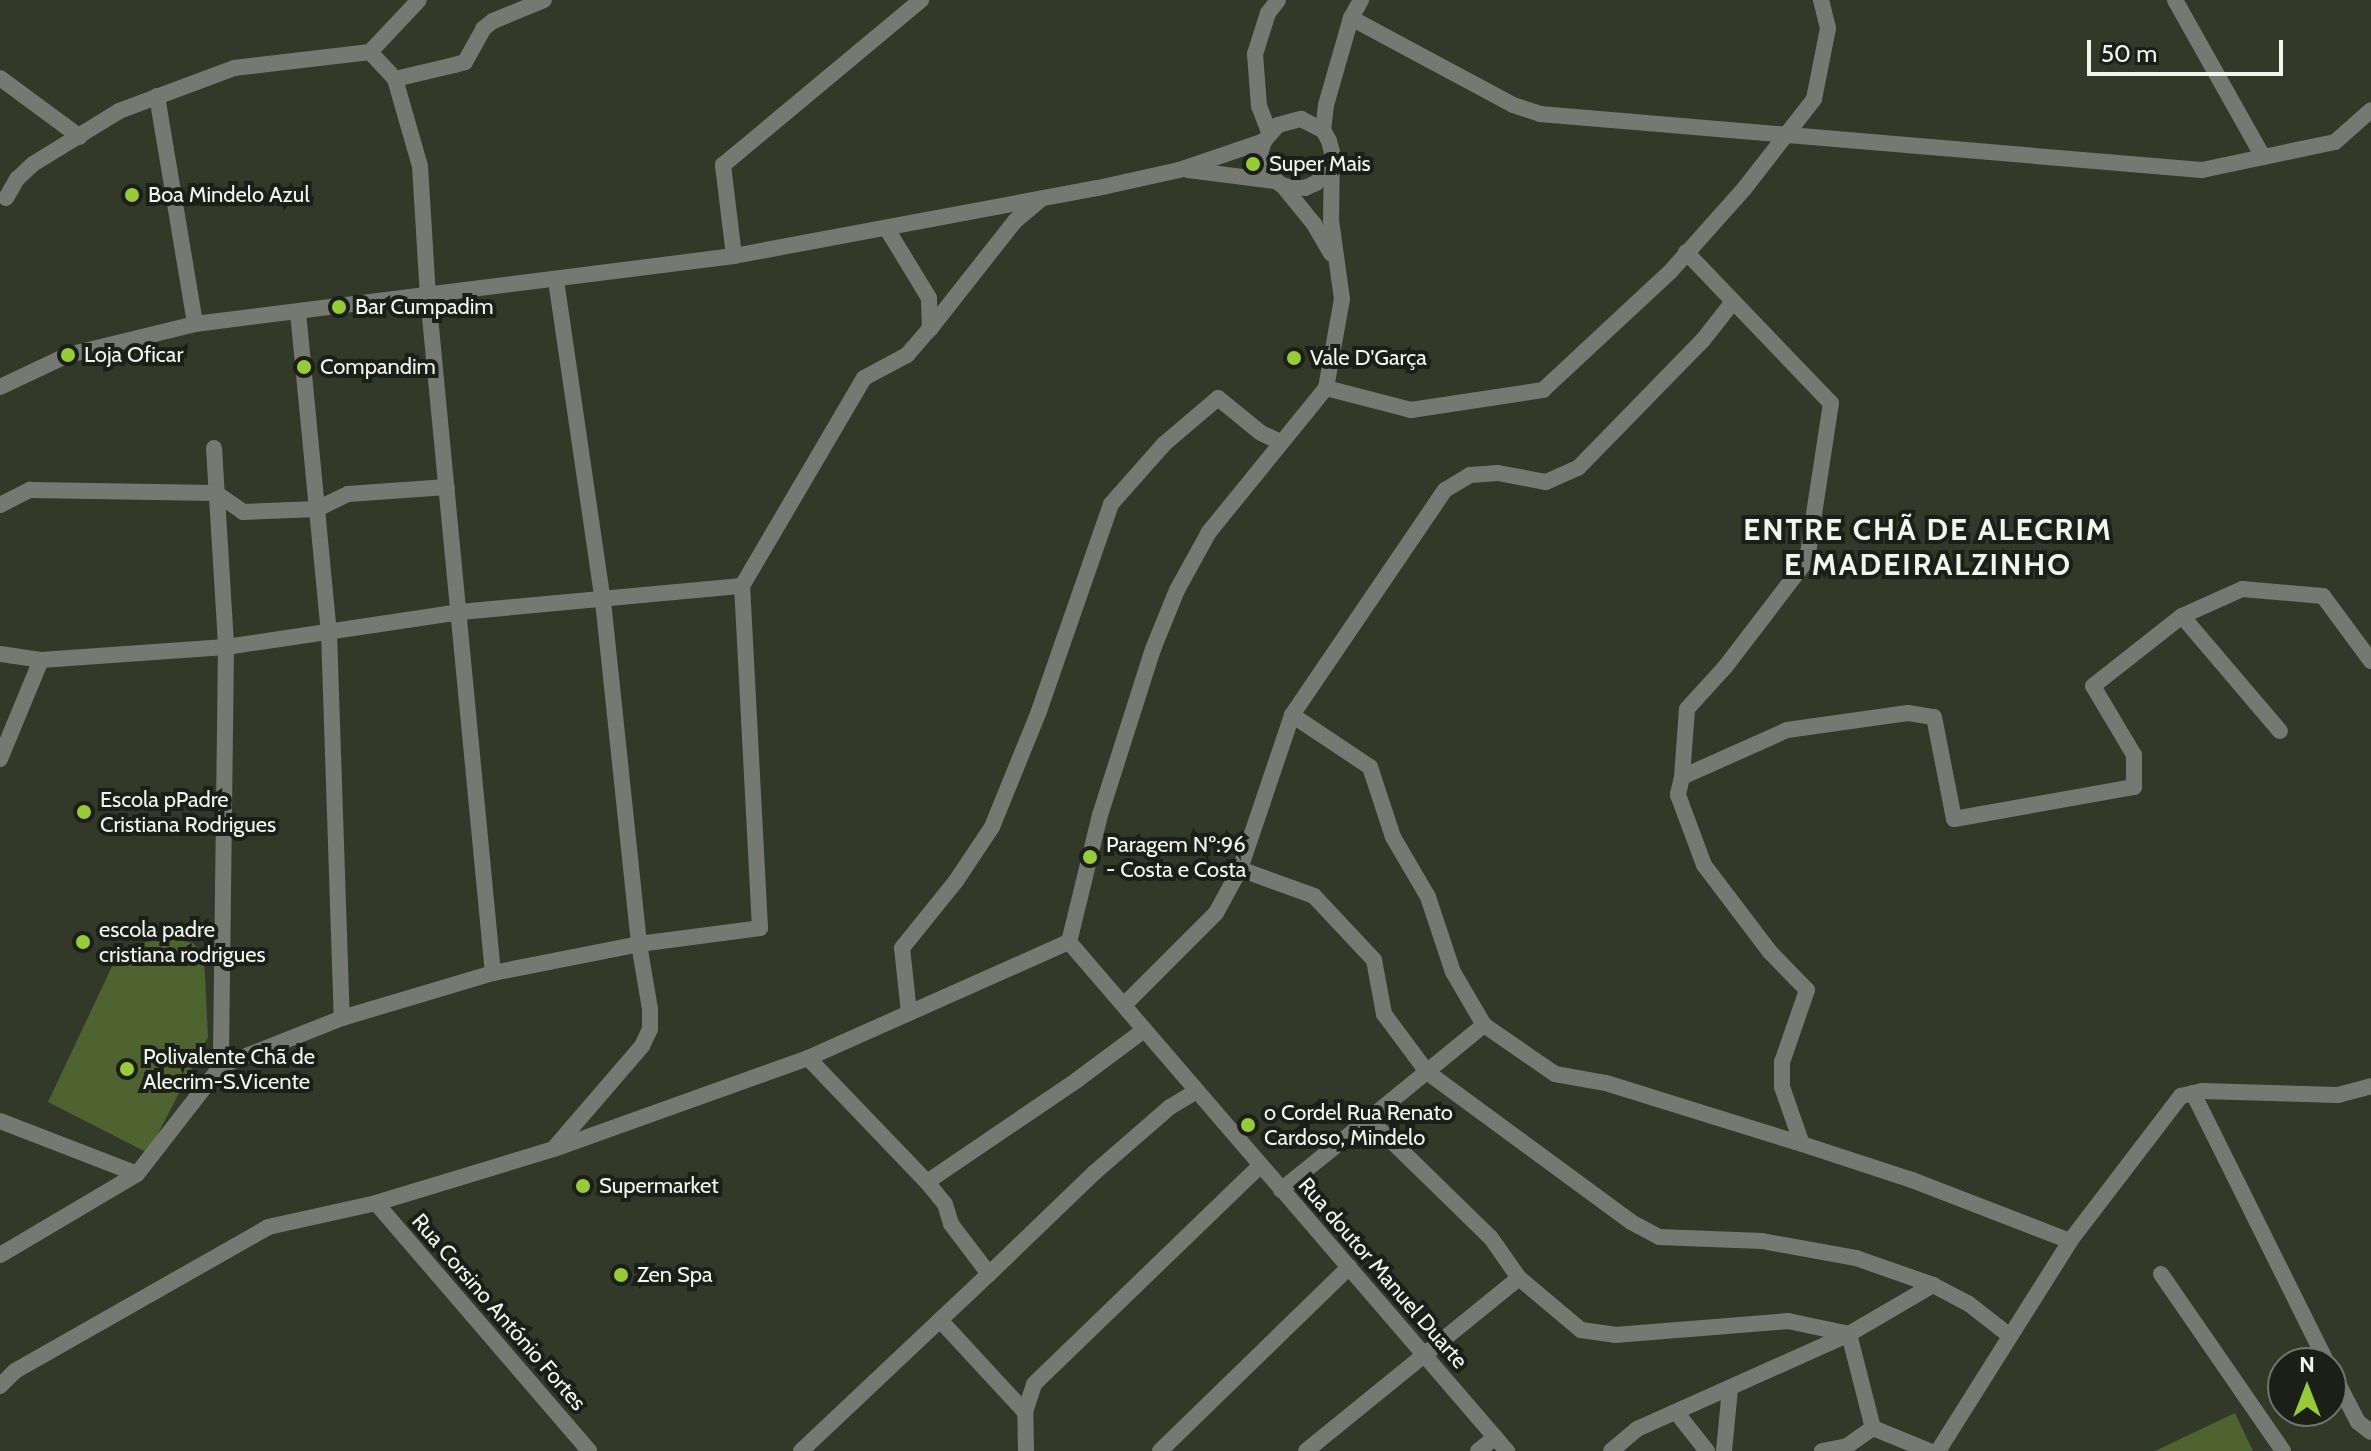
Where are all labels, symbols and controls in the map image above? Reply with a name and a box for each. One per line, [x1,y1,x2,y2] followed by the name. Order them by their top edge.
[2091,24,2287,74] scale bar
[2101,39,2157,68] text: 50 m
[1269,151,1371,177] place label: Super Mais
[1244,155,1262,173] marker: Super Mais
[148,182,310,208] place label: Boa Mindelo Azul
[123,186,141,204] marker: Boa Mindelo Azul
[355,294,494,320] place label: Bar Cumpadim
[330,298,348,316] marker: Bar Cumpadim
[84,342,183,368] place label: Loja Oficar
[1310,345,1427,371] place label: Vale D'Garça
[59,346,77,364] marker: Loja Oficar
[1285,349,1303,367] marker: Vale D'Garça
[320,354,436,380] place label: Compandim
[295,358,313,376] marker: Compandim
[1743,512,2113,582] district label: ENTRE CHÃ DE ALECRIM E MADEIRALZINHO
[100,786,276,838] place label: Escola pPadre Cristiana Rodrigues
[75,803,93,821] marker: Escola pPadre Cristiana Rodrigues
[1106,831,1246,882] place label: Paragem Nº:96 - Costa e Costa
[1081,848,1099,866] marker: Paragem Nº:96 - Costa e Costa
[99,916,266,968] place label: escola padre cristiana rodrigues
[74,933,92,951] marker: escola padre cristiana rodrigues
[143,1043,315,1094] place label: Polivalente Chã de Alecrim-S.Vicente
[118,1060,136,1078] marker: Polivalente Chã de Alecrim-S.Vicente
[1264,1099,1453,1150] place label: o Cordel Rua Renato Cardoso, Mindelo
[1239,1116,1257,1134] marker: o Cordel Rua Renato Cardoso, Mindelo
[1293,1172,1473,1374] street label: Rua doutor Manuel Duarte
[599,1173,719,1199] place label: Supermarket
[574,1177,592,1195] marker: Supermarket
[406,1208,592,1416] street label: Rua Corsino António Fortes
[637,1262,712,1288] place label: Zen Spa
[612,1266,630,1284] marker: Zen Spa
[2267,1347,2347,1427] north arrow
[2299,1351,2315,1378] text: N

